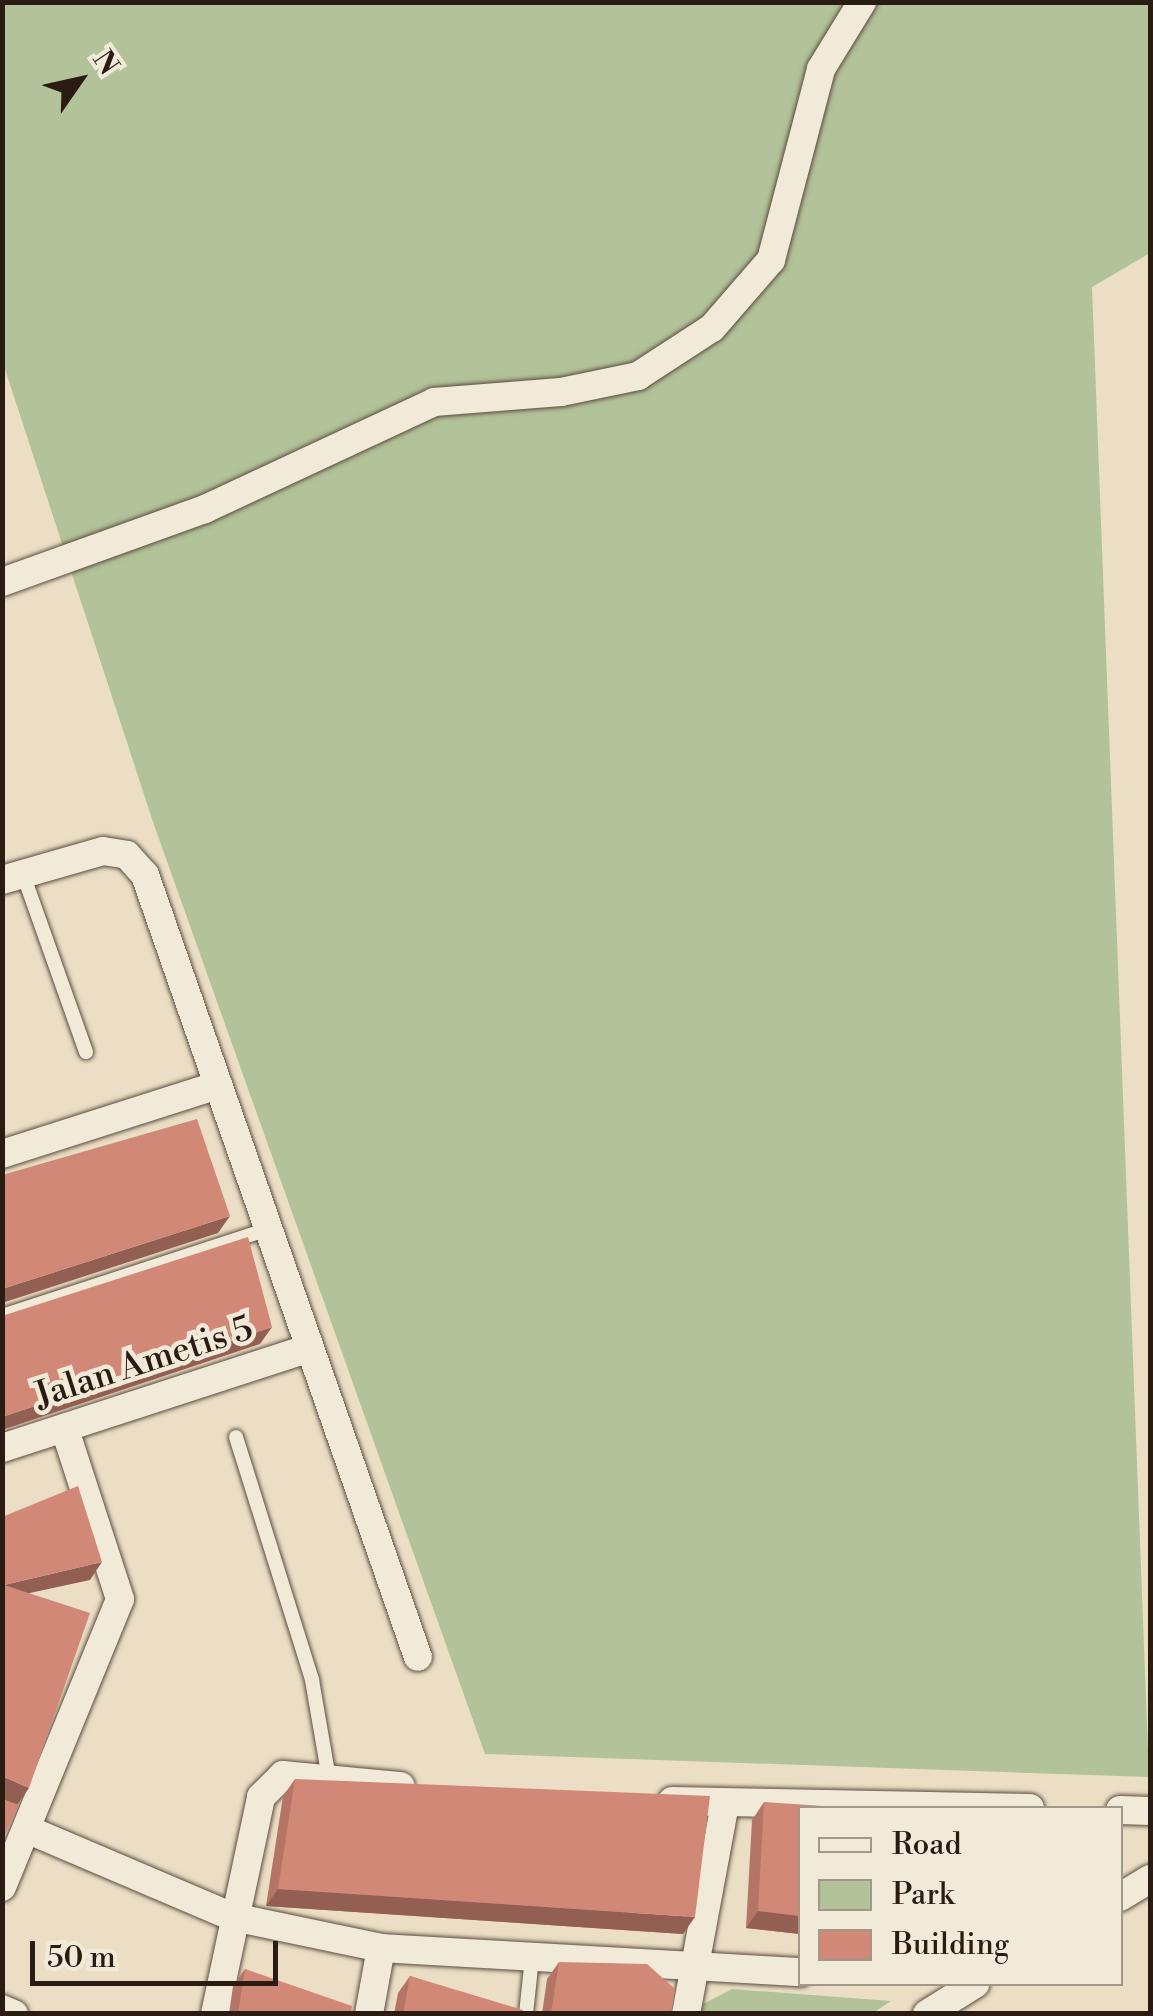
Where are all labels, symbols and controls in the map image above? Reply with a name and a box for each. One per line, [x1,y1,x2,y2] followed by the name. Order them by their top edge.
[30,30,130,130] north arrow
[85,44,126,82] text: N
[30,1308,258,1418] street label: Jalan Ametis 5
[798,1806,1123,1986] legend
[892,1826,962,1864] text: Road
[892,1876,954,1914] text: Park
[35,1921,282,1983] scale bar
[892,1926,1009,1964] text: Building
[47,1939,116,1977] text: 50 m

